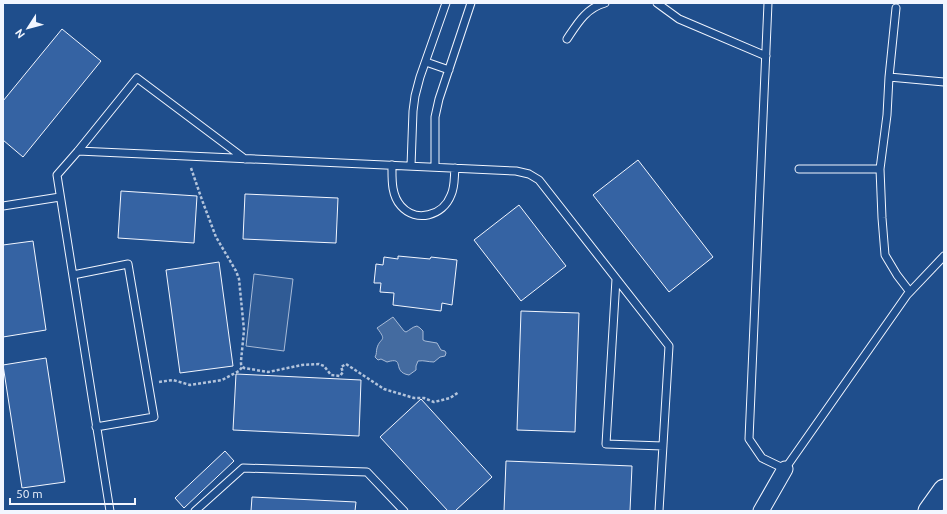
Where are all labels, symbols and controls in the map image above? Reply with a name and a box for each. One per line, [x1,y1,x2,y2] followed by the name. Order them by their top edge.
[8,8,48,48] north arrow
[13,27,27,41] text: N
[10,480,135,506] scale bar
[16,487,43,500] text: 50 m

